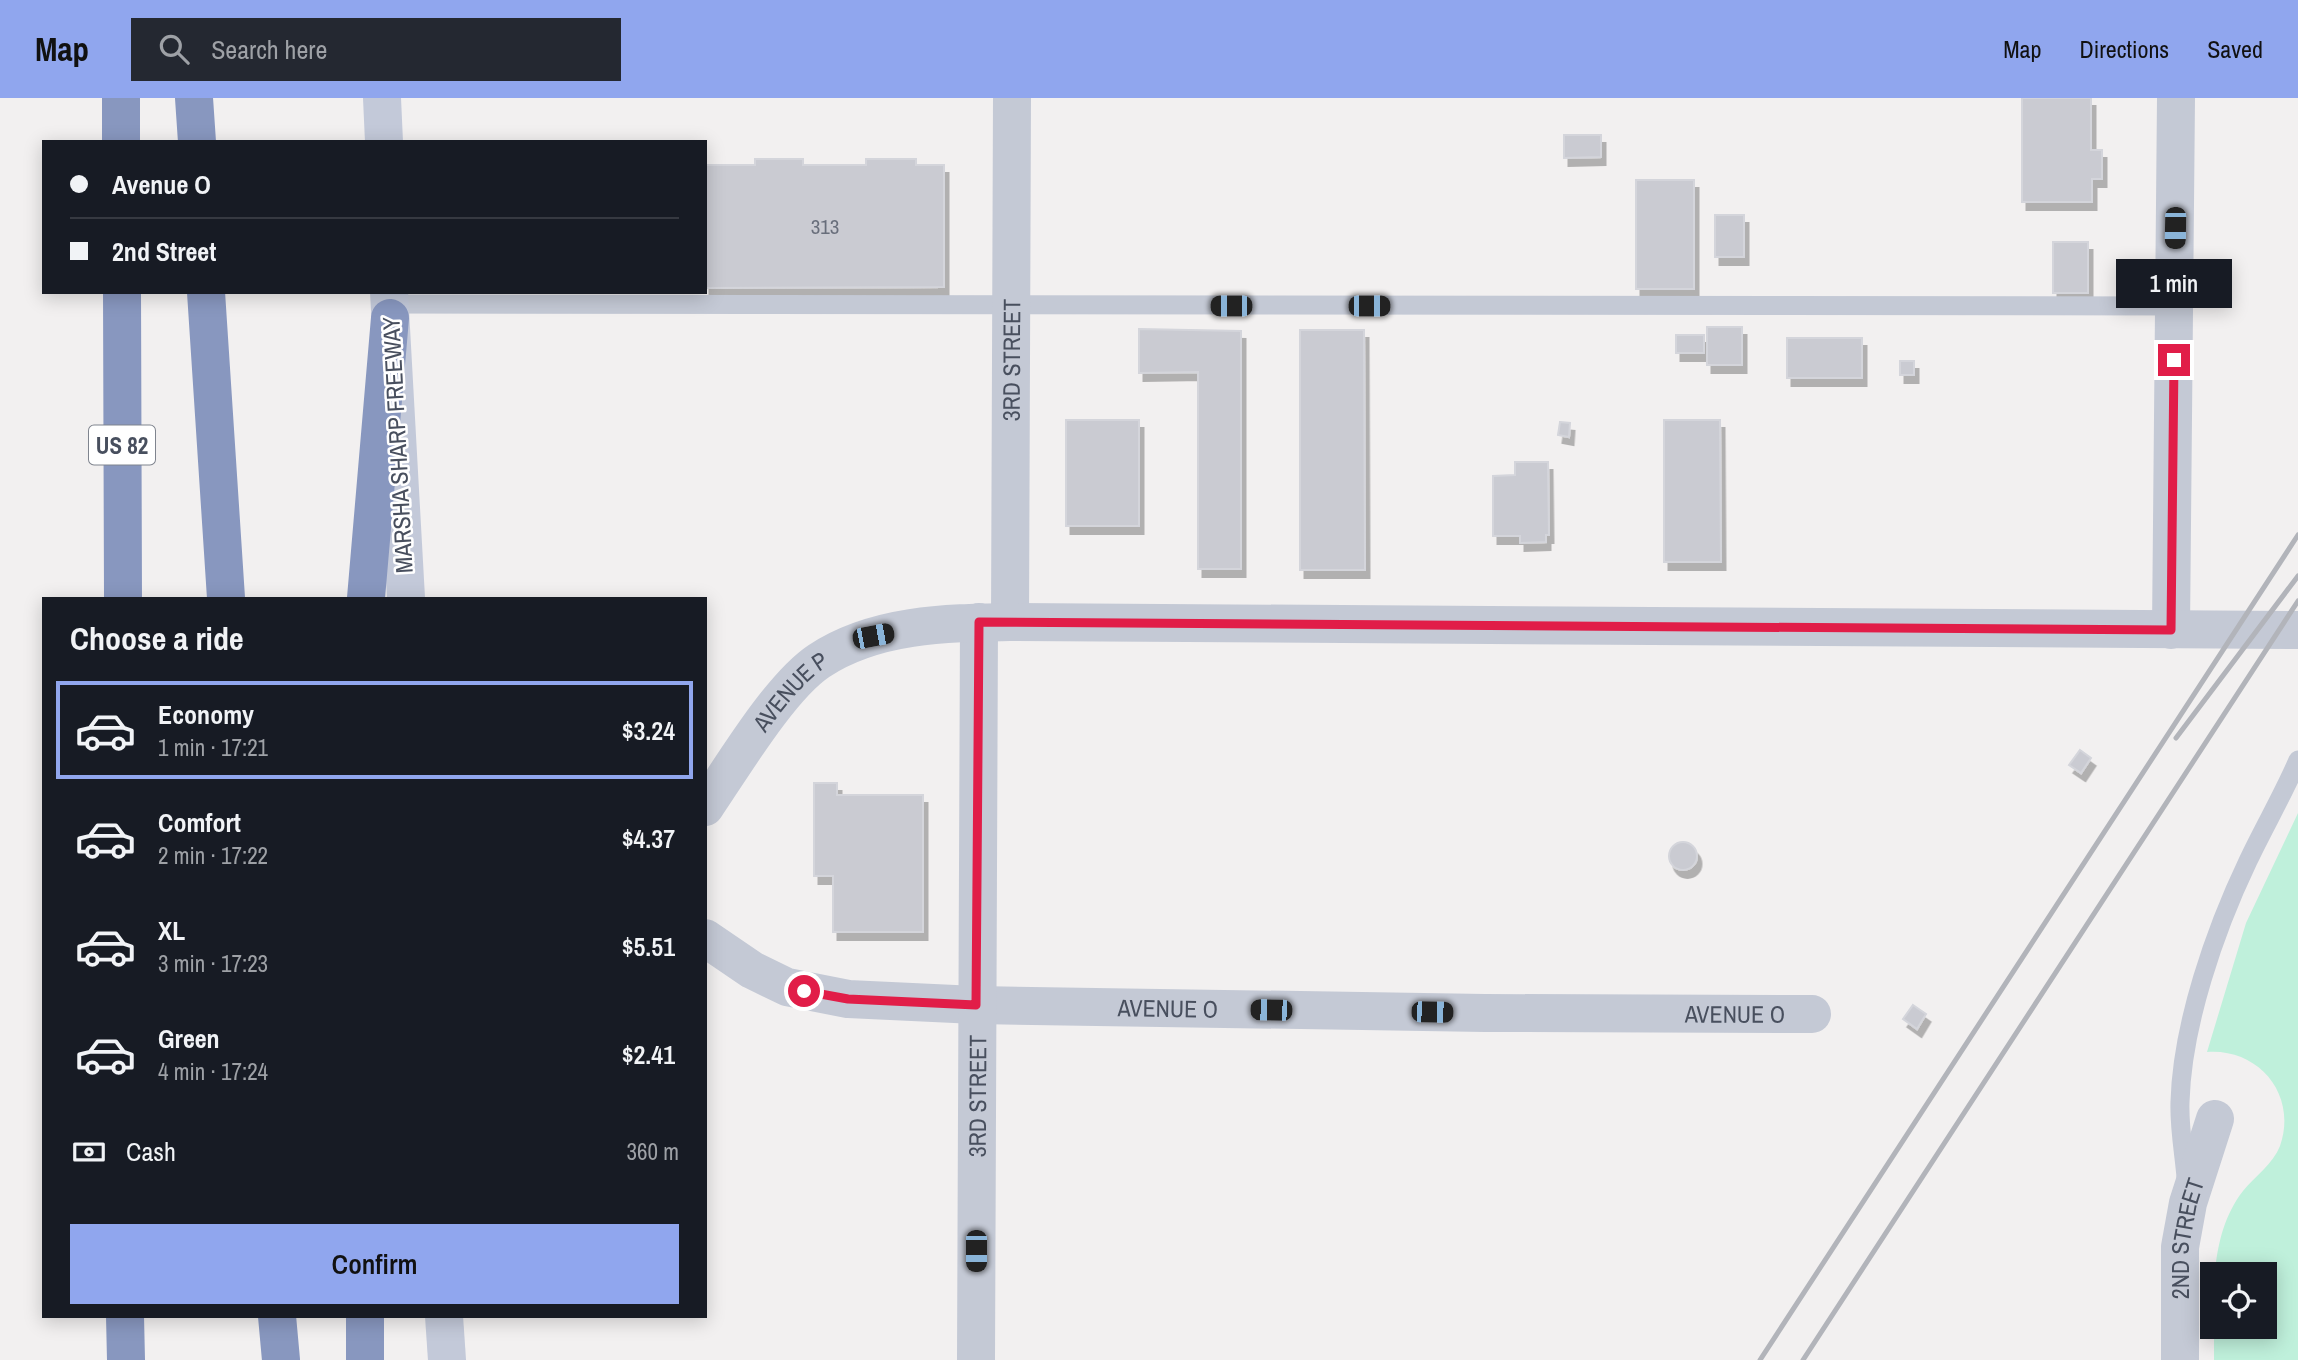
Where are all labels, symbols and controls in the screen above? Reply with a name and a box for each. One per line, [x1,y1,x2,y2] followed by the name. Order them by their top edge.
[131,18,621,81] search box
[35,27,89,71] text: Map
[155,30,193,68] icon: search
[211,32,327,67] text: Search here
[2003,33,2041,65] text: Map
[2079,33,2169,65] text: Directions
[2207,33,2263,65] text: Saved
[112,167,211,202] text: Avenue O
[2165,207,2186,249] car
[811,212,839,241] house number: 313
[112,234,216,269] text: 2nd Street
[2116,258,2232,308] callout: 1 min
[2150,268,2198,299] text: 1 min
[1211,296,1253,317] car
[1349,296,1391,317] car
[995,299,1027,421] street label: 3RD STREET
[374,316,420,574] street label: MARSHA SHARP FREEWAY
[2158,344,2190,376] route end
[89,426,155,464] road number: US 82
[70,617,244,660] text: Choose a ride
[851,622,896,650] car
[744,644,834,738] street label: AVENUE P
[158,697,254,732] text: Economy
[74,699,137,762] icon: car
[622,713,675,748] text: $3.24
[158,732,268,763] text: 1 min · 17:21
[158,805,241,840] text: Comfort
[74,807,137,870] icon: car
[622,821,675,856] text: $4.37
[158,840,268,871] text: 2 min · 17:22
[158,913,185,948] text: XL
[74,915,137,978] icon: car
[622,929,675,964] text: $5.51
[158,948,268,979] text: 3 min · 17:23
[788,975,820,1007] route start
[1116,991,1218,1025] street label: AVENUE O
[1684,998,1785,1030] street label: AVENUE O
[1250,999,1293,1021] car
[1411,1001,1454,1023] car
[158,1021,220,1056] text: Green
[74,1023,137,1086] icon: car
[961,1035,993,1157] street label: 3RD STREET
[622,1037,675,1072] text: $2.41
[158,1056,268,1087] text: 4 min · 17:24
[70,1133,108,1171] icon: cash
[126,1134,176,1169] text: Cash
[627,1136,679,1167] text: 360 m
[2164,1174,2211,1299] street label: 2ND STREET
[70,1224,679,1304] button: Confirm
[966,1230,987,1272] car
[2200,1262,2277,1339] map controls
[2200,1262,2277,1339] button: locate

